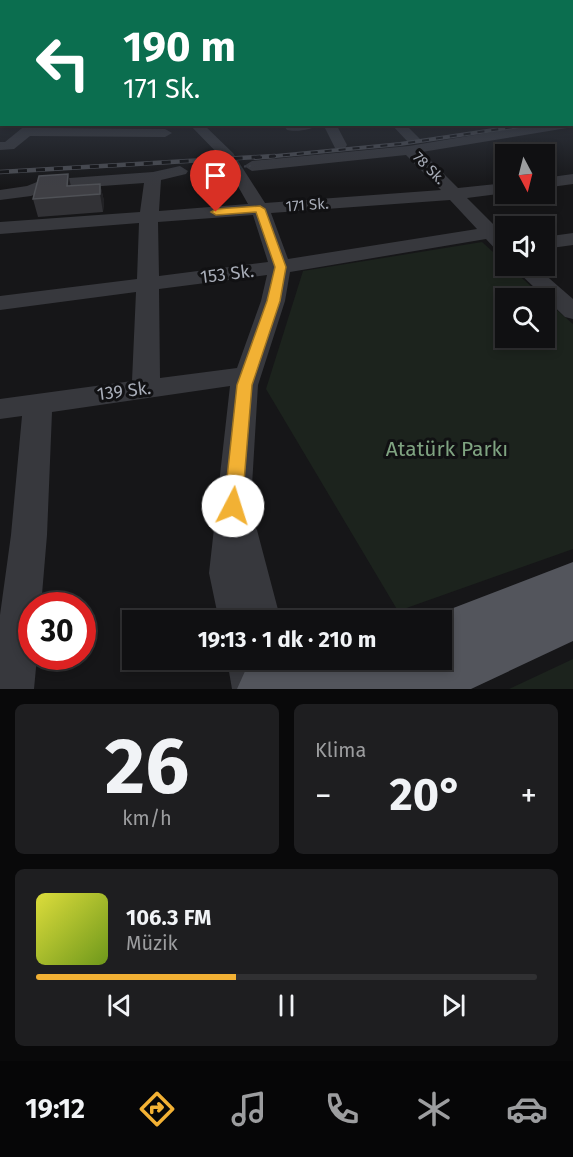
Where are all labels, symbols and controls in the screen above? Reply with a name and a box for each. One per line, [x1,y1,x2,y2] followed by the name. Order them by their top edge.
[123,22,236,72] text: 190 m
[24,24,102,102] icon: left
[123,73,200,105] text: 171 Sk.
[495,144,555,204] north arrow
[495,144,555,348] map controls
[409,148,449,188] street label: 78 Sk.
[190,150,241,212] pin
[199,159,232,192] icon: arrive
[285,195,329,215] street label: 171 Sk.
[495,216,555,276] button: sound
[199,260,255,288] street label: 153 Sk.
[495,288,555,348] button: search
[96,377,152,405] street label: 139 Sk.
[386,436,508,462] park label: Atatürk Parkı
[201,474,265,538] position arrow
[18,592,96,670] speed limit sign: 30
[198,626,376,653] text: 19:13 · 1 dk · 210 m
[105,720,189,814] text: 26
[315,738,366,762] text: Klima
[389,768,463,822] text: 20°
[315,776,332,816] text: −
[521,776,537,816] text: +
[122,806,172,830] text: km/h
[126,904,211,931] text: 106.3 FM
[126,931,178,955] text: Müzik
[103,989,136,1022] icon: previous
[270,989,303,1022] icon: pause
[437,989,470,1022] icon: next
[136,1088,178,1130] icon: directions
[228,1088,270,1130] icon: music
[321,1088,363,1130] icon: phone
[413,1088,455,1130] icon: climate
[506,1088,548,1130] icon: car
[25,1093,85,1125] text: 19:12

